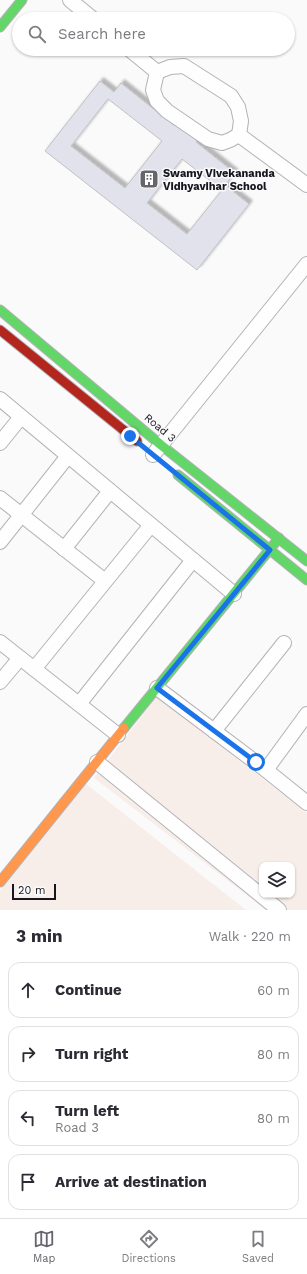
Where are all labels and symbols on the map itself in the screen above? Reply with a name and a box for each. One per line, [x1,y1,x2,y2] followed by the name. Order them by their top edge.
[163,167,275,193] place label: Swamy Vivekananda Vidhyavihar School
[138,168,160,190] building icon: Swamy Vivekananda Vidhyavihar School
[142,411,178,445] street label: Road 3
[121,427,139,445] route end
[247,753,265,771] route start
[12,882,56,901] scale bar

